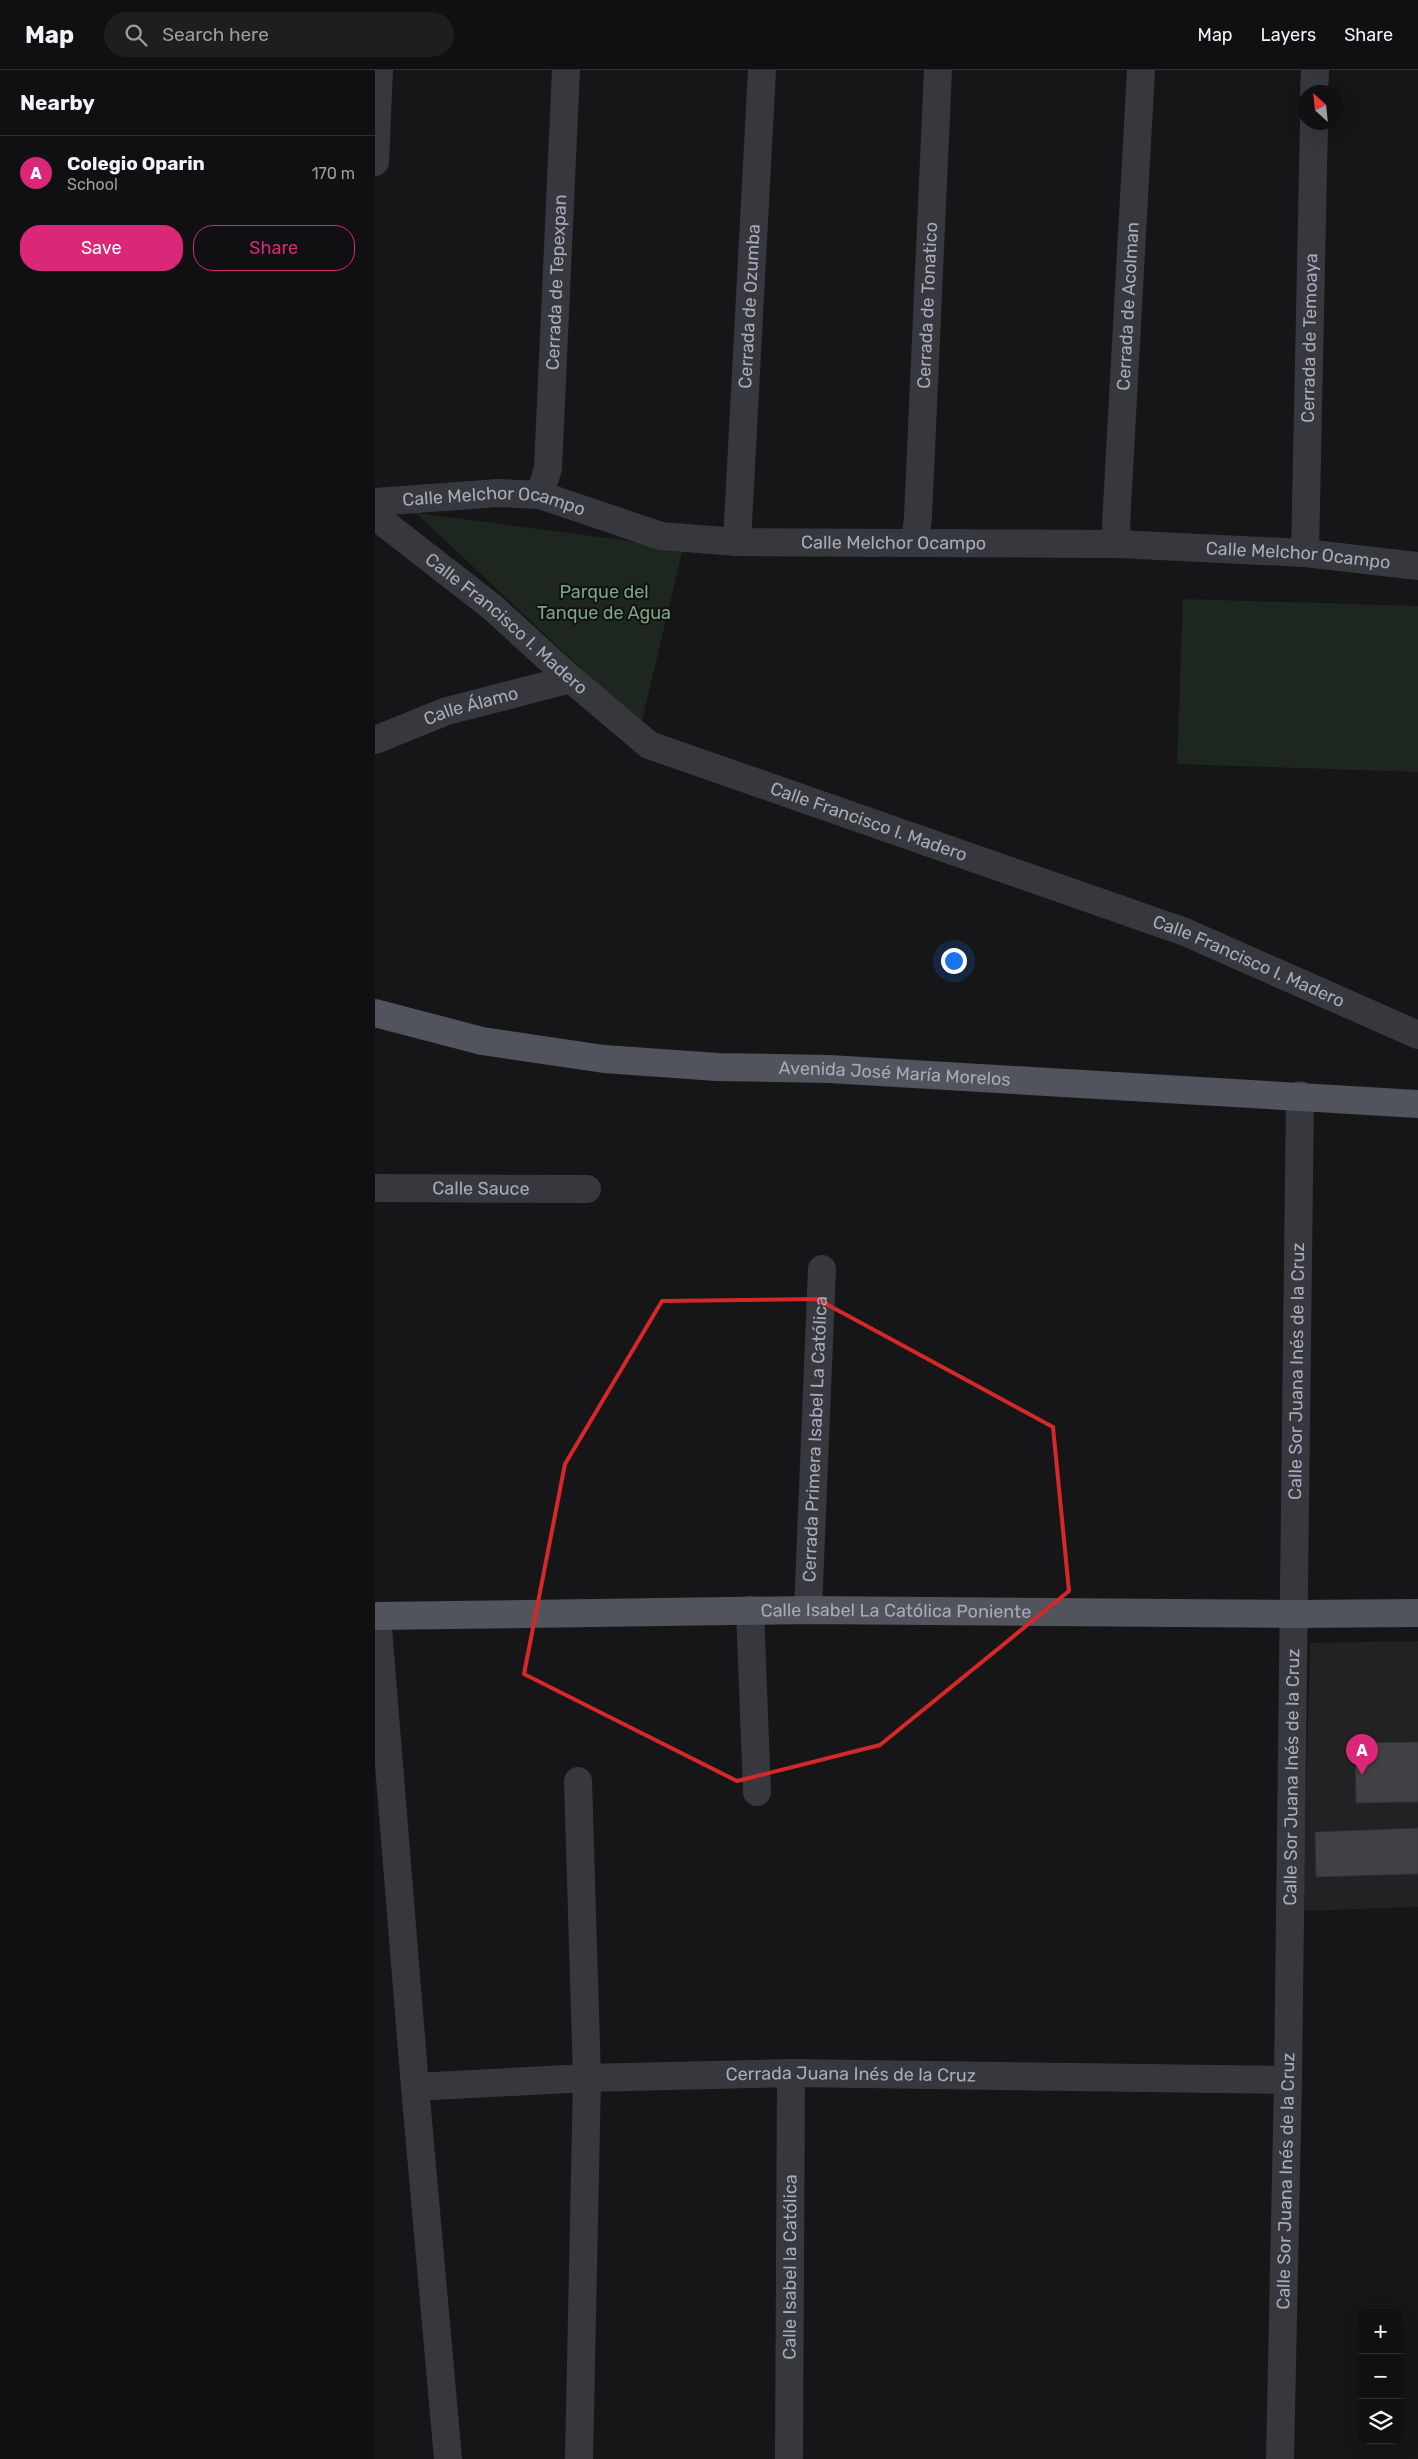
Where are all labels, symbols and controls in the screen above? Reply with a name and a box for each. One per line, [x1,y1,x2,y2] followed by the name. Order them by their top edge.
[104,12,454,57] search box
[25,21,74,49] text: Map
[122,21,150,49] icon: search
[162,23,269,46] text: Search here
[1198,24,1233,46] text: Map
[1261,24,1316,46] text: Layers
[1344,24,1393,46] text: Share
[1298,85,1343,130] north arrow
[20,90,95,115] text: Nearby
[67,152,205,175] text: Colegio Oparin
[30,164,42,183] text: A
[312,164,355,183] text: 170 m
[67,175,118,194] text: School
[541,194,571,371] street label: Cerrada de Tepexpan
[913,221,942,389] street label: Cerrada de Tonatico
[1112,222,1144,391] street label: Cerrada de Acolman
[734,223,765,389] street label: Cerrada de Ozumba
[20,225,183,271] button: Save
[193,225,355,271] button: Share
[1297,253,1322,423] street label: Cerrada de Temoaya
[402,482,588,521] street label: Calle Melchor Ocampo
[801,531,986,554] street label: Calle Melchor Ocampo
[1205,537,1392,574] street label: Calle Melchor Ocampo
[421,548,592,699] street label: Calle Francisco I. Madero
[537,581,671,624] park label: Parque del Tanque de Agua
[420,682,521,730] street label: Calle Álamo
[767,777,970,866] street label: Calle Francisco I. Madero
[1150,911,1348,1012] street label: Calle Francisco I. Madero
[941,948,967,974] your location
[778,1057,1011,1091] street label: Avenida José María Morelos
[432,1177,530,1200] street label: Calle Sauce
[1284,1242,1309,1500] street label: Calle Sor Juana Inés de la Cruz
[798,1296,832,1583] street label: Cerrada Primera Isabel La Católica
[760,1599,1031,1623] street label: Calle Isabel La Católica Poniente
[1279,1648,1304,1906] street label: Calle Sor Juana Inés de la Cruz
[1346,1734,1378,1775] pin: A
[1272,2052,1299,2310] street label: Calle Sor Juana Inés de la Cruz
[725,2062,976,2087] street label: Cerrada Juana Inés de la Cruz
[779,2174,801,2360] street label: Calle Isabel la Católica
[1358,2309,1403,2444] map controls
[1358,2309,1403,2354] button: +
[1358,2354,1403,2399] button: −
[1358,2399,1403,2444] button: layers

